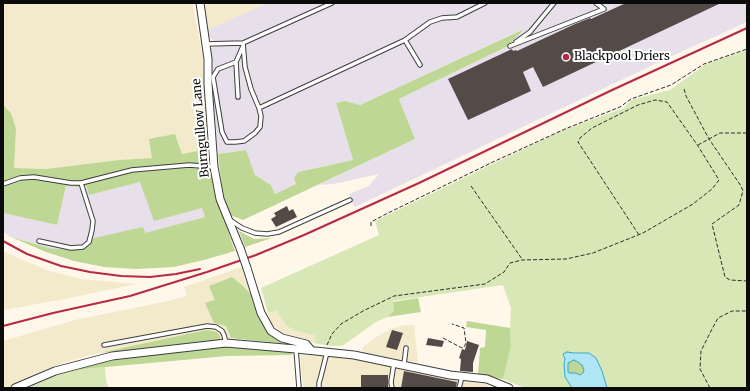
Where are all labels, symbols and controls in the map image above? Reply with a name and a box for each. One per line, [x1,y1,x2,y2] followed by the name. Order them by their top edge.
[574,50,670,64] place label: Blackpool Driers
[561,52,571,62] marker: Blackpool Driers
[189,78,213,178] street label: Burngullow Lane

